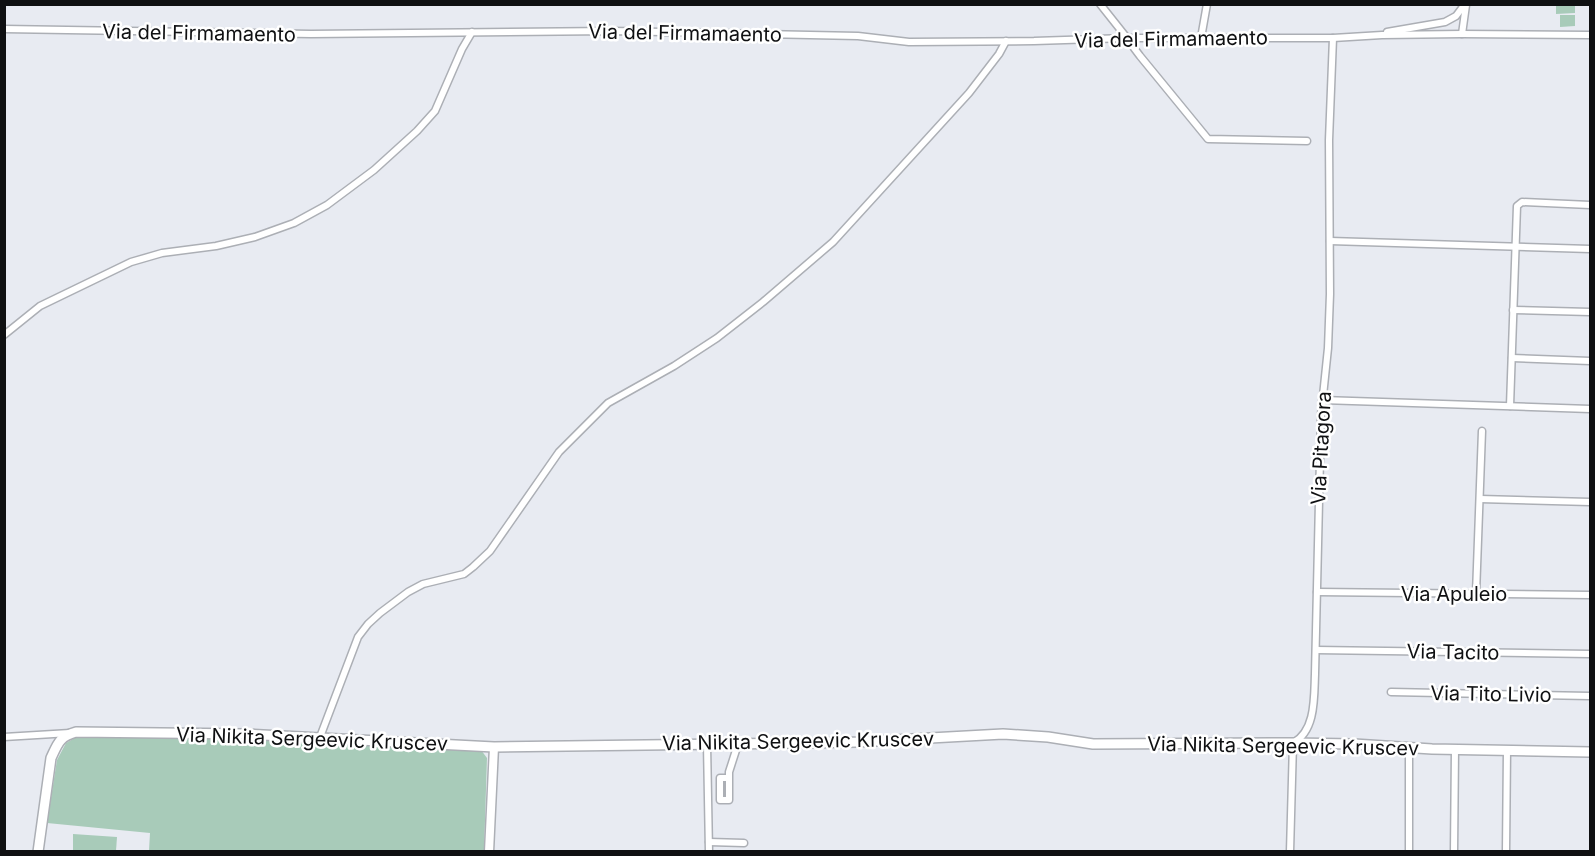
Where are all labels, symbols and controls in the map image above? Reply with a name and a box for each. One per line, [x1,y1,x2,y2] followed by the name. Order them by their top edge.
[102,19,296,47] street label: Via del Firmamaento
[588,19,782,47] street label: Via del Firmamaento
[1074,25,1268,53] street label: Via del Firmamaento
[1306,390,1336,506] street label: Via Pitagora
[1401,582,1507,606] street label: Via Apuleio
[1406,639,1500,665] street label: Via Tacito
[1430,681,1552,707] street label: Via Tito Livio
[176,722,448,756] street label: Via Nikita Sergeevic Kruscev
[662,727,934,755] street label: Via Nikita Sergeevic Kruscev
[1147,732,1419,760] street label: Via Nikita Sergeevic Kruscev

